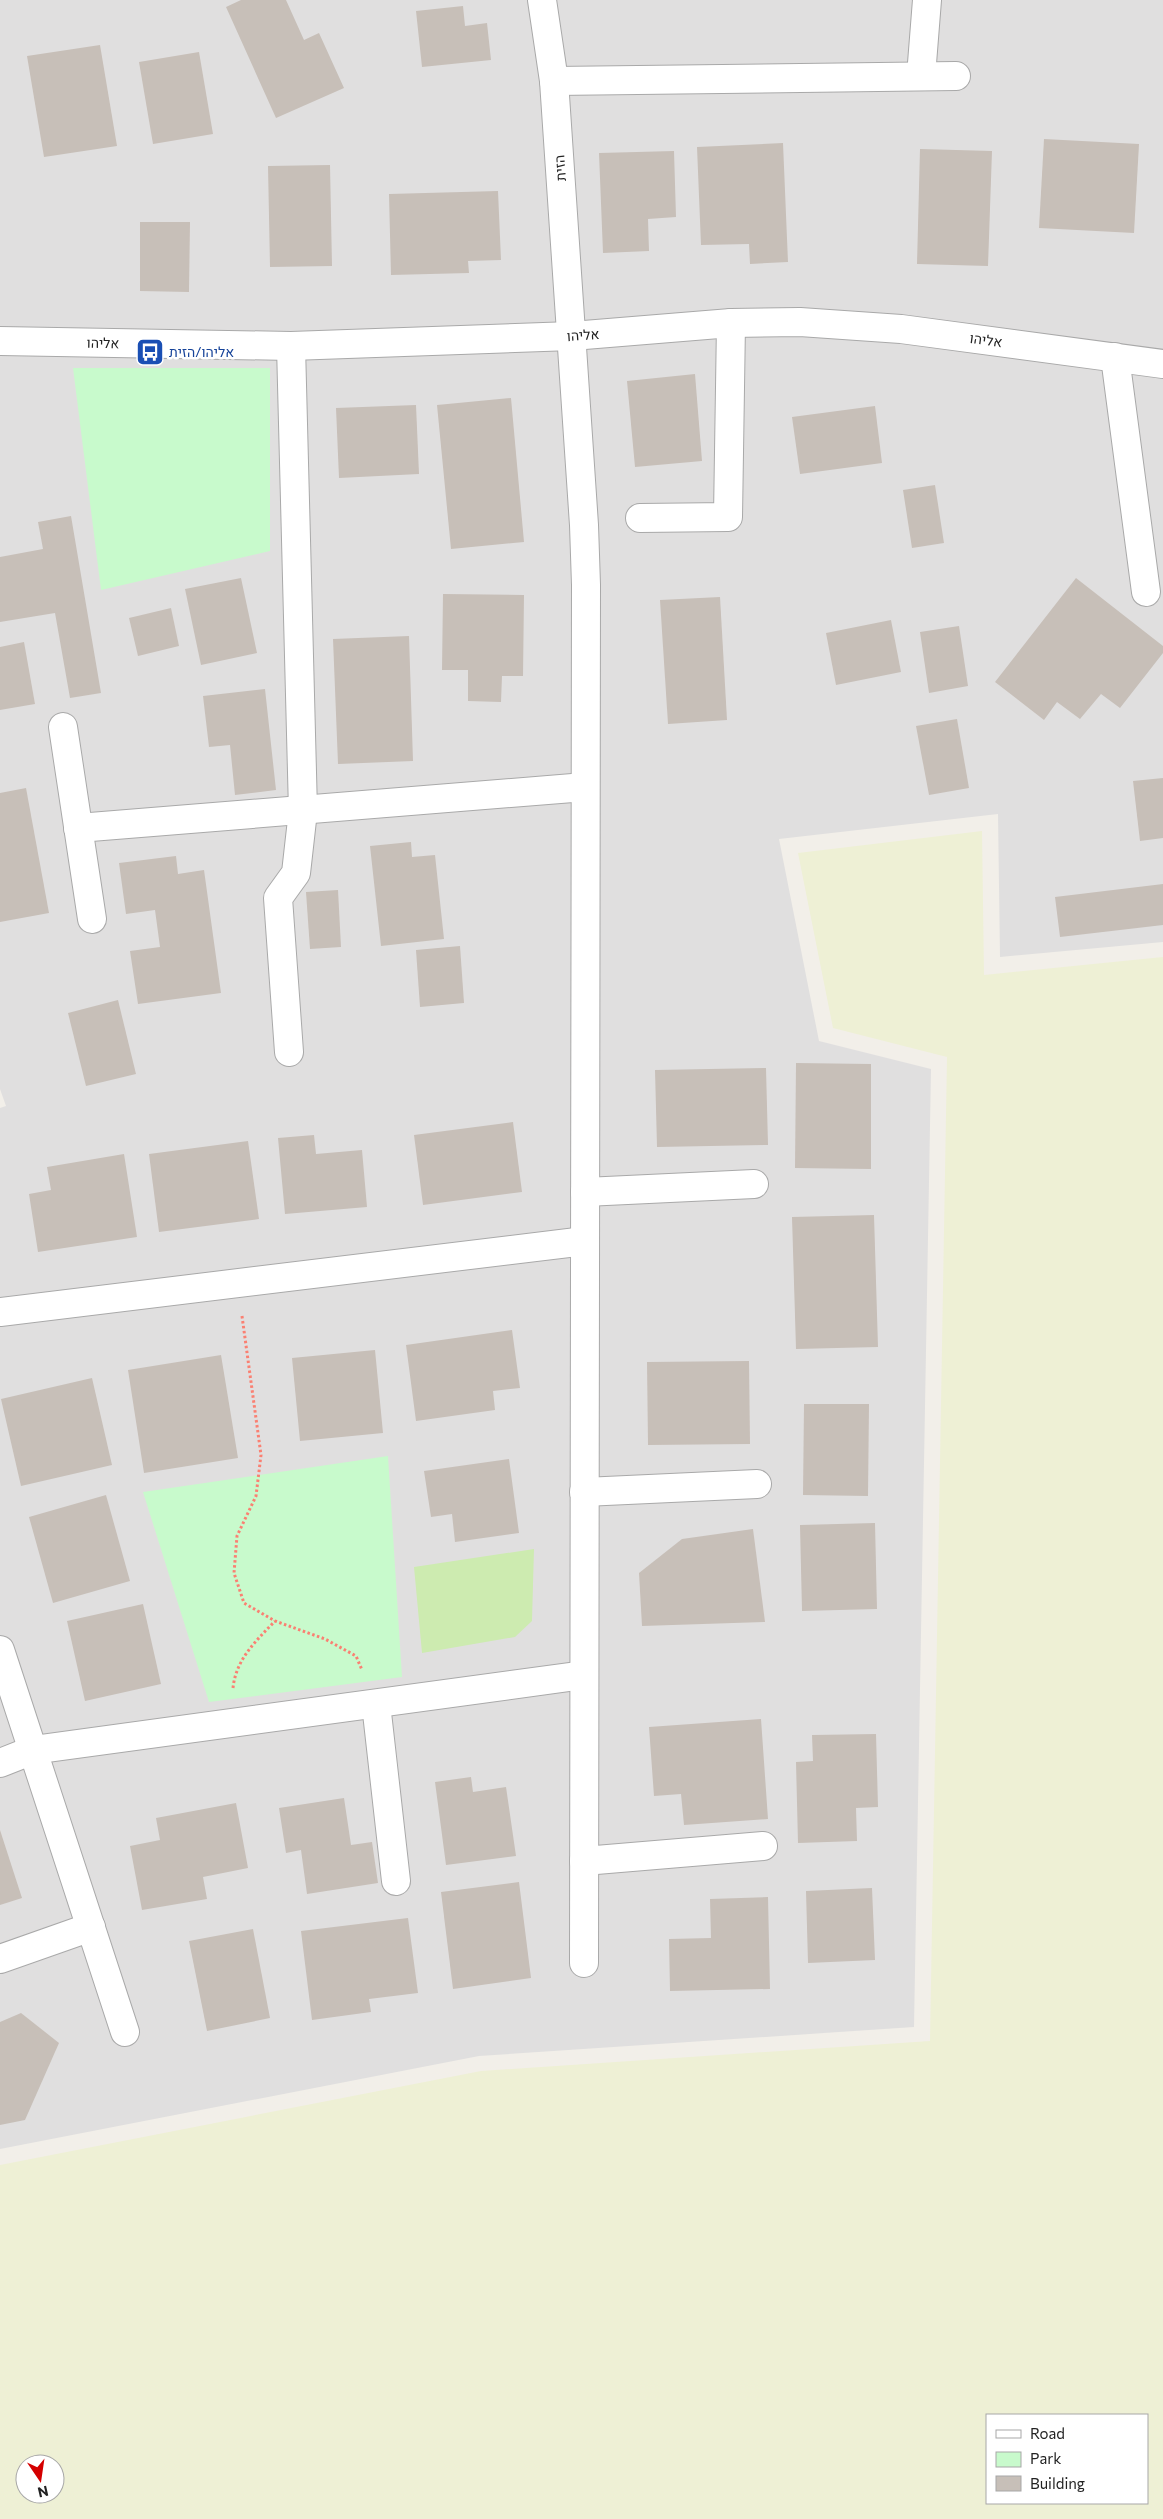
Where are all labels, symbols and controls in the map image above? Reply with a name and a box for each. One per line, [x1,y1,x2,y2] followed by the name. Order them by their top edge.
[550,154,569,182] street label: הזית
[566,325,600,344] street label: אליהו
[969,329,1003,350] street label: אליהו
[86,334,120,351] street label: אליהו
[135,337,165,367] bus stop icon: אליהו/הזית
[169,343,234,360] place label: אליהו/הזית
[986,2414,1148,2504] legend
[1030,2424,1065,2442] text: Road
[1030,2449,1061,2467] text: Park
[15,2454,65,2504] north arrow
[1030,2474,1085,2492] text: Building
[36,2483,50,2502] text: N

